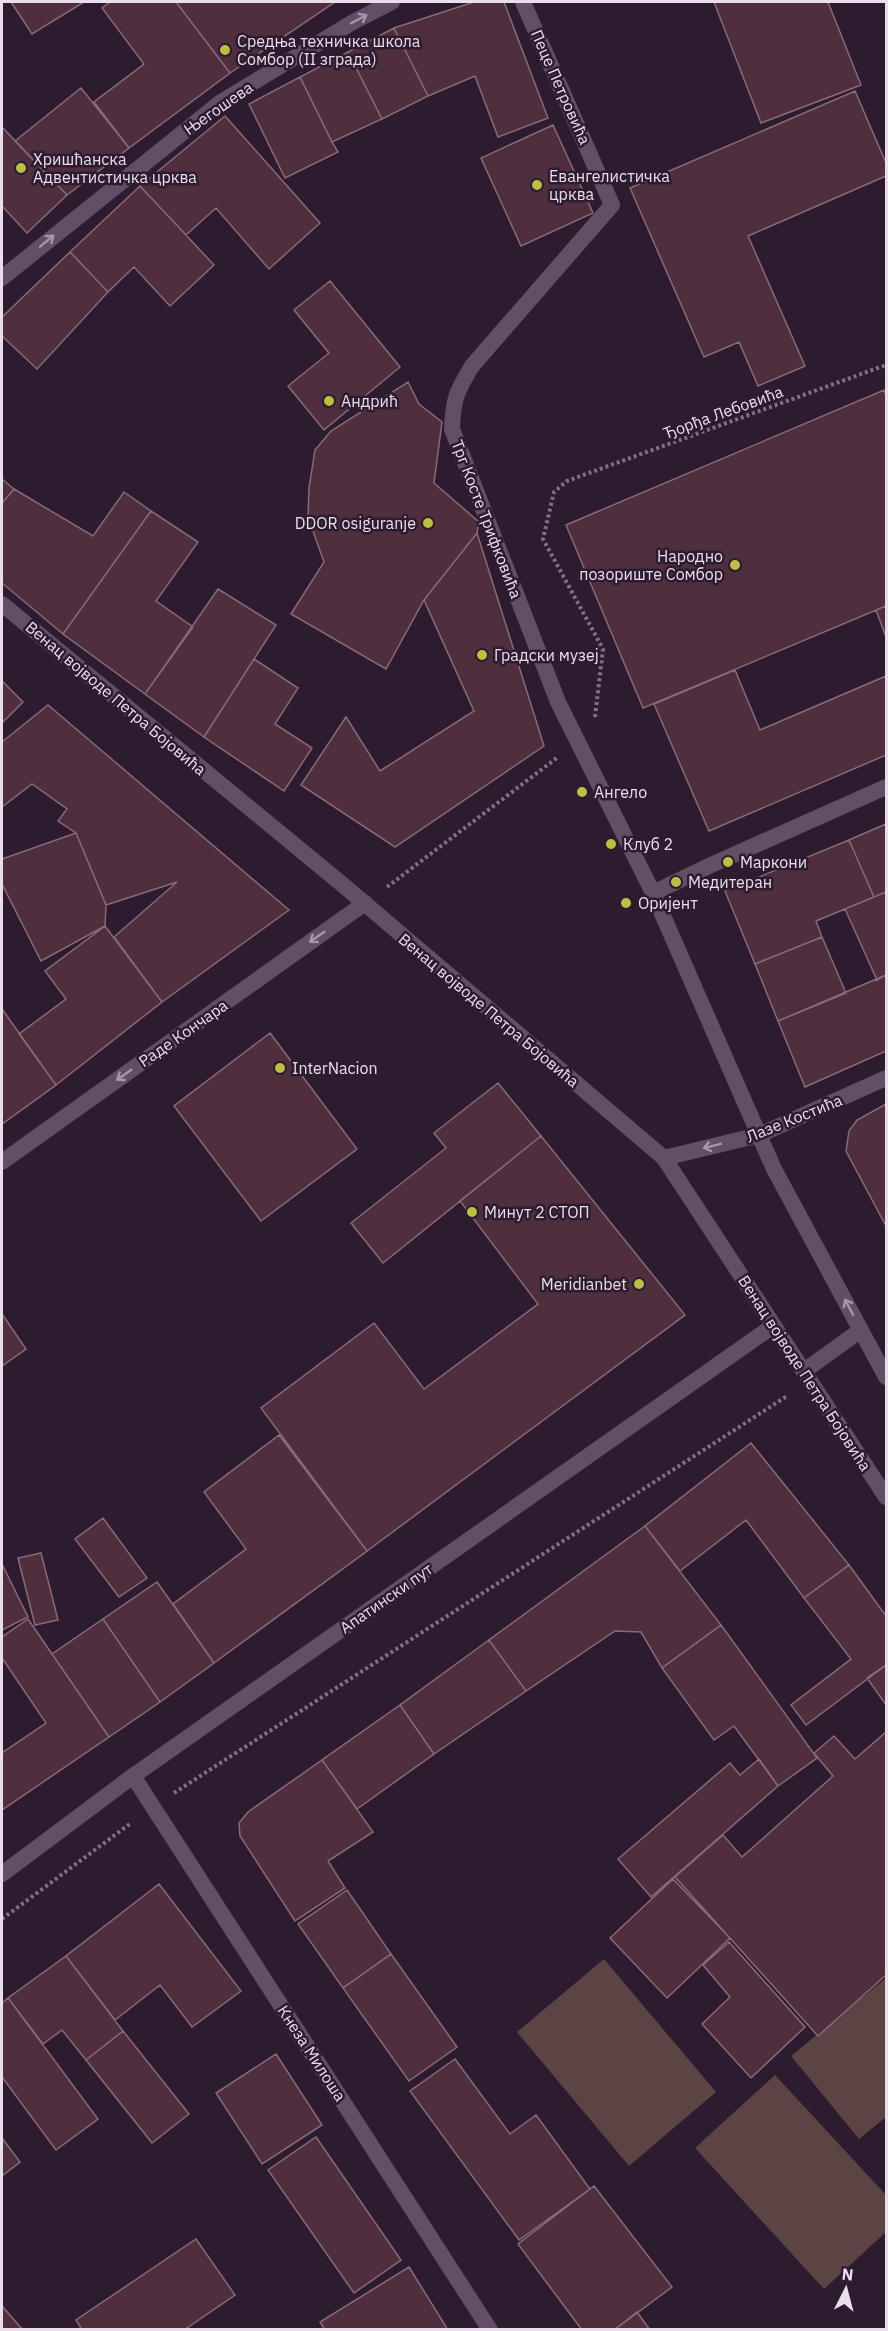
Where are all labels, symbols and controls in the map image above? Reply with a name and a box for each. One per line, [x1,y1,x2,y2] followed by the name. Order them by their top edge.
[350,12,368,24] one-way arrow
[527,27,595,148] street label: Пеце Петровића
[237,31,421,69] place label: Средња техничка школа Сомбор (II зграда)
[218,43,232,57] marker: Средња техничка школа Сомбор (II зграда)
[180,77,257,139] street label: Његошева
[33,149,197,187] place label: Хришћанска Адвентистичка црква
[14,161,28,175] marker: Хришћанска Адвентистичка црква
[549,166,670,204] place label: Евангелистичка црква
[530,178,544,192] marker: Евангелистичка црква
[39,235,55,248] one-way arrow
[660,381,786,443] street label: Ђорђа Лебовића
[341,391,398,411] place label: Андрић
[322,394,336,408] marker: Андрић
[448,437,527,602] street label: Трг Косте Трифковића
[295,513,416,533] place label: DDOR osiguranje
[421,516,435,530] marker: DDOR osiguranje
[579,546,723,584] place label: Народно позориште Сомбор
[728,558,742,572] marker: Народно позориште Сомбор
[22,617,211,780] street label: Венац војводе Петра Бојовића
[494,645,599,665] place label: Градски музеј
[475,648,489,662] marker: Градски музеј
[594,782,647,802] place label: Ангело
[575,785,589,799] marker: Ангело
[623,834,673,854] place label: Клуб 2
[604,837,618,851] marker: Клуб 2
[740,852,807,872] place label: Маркони
[721,855,735,869] marker: Маркони
[688,872,772,892] place label: Медитеран
[669,875,683,889] marker: Медитеран
[638,893,698,913] place label: Оријент
[619,896,633,910] marker: Оријент
[395,929,584,1092] street label: Венац војводе Петра Бојовића
[310,931,326,944] one-way arrow
[135,995,232,1071] street label: Раде Кончара
[292,1058,378,1078] place label: InterNacion
[273,1061,287,1075] marker: InterNacion
[117,1069,133,1081] one-way arrow
[743,1089,845,1146] street label: Лазе Костића
[702,1141,721,1153] one-way arrow
[484,1202,590,1222] place label: Минут 2 СТОП
[465,1205,479,1219] marker: Минут 2 СТОП
[734,1271,876,1475] street label: Венац војводе Петра Бојовића
[541,1274,627,1294] place label: Meridianbet
[632,1277,646,1291] marker: Meridianbet
[843,1299,855,1316] one-way arrow
[336,1558,437,1637] street label: Апатински пут
[273,2001,351,2105] street label: Кнеза Милоша
[816,2259,876,2319] north arrow
[841,2264,854,2285] text: N

